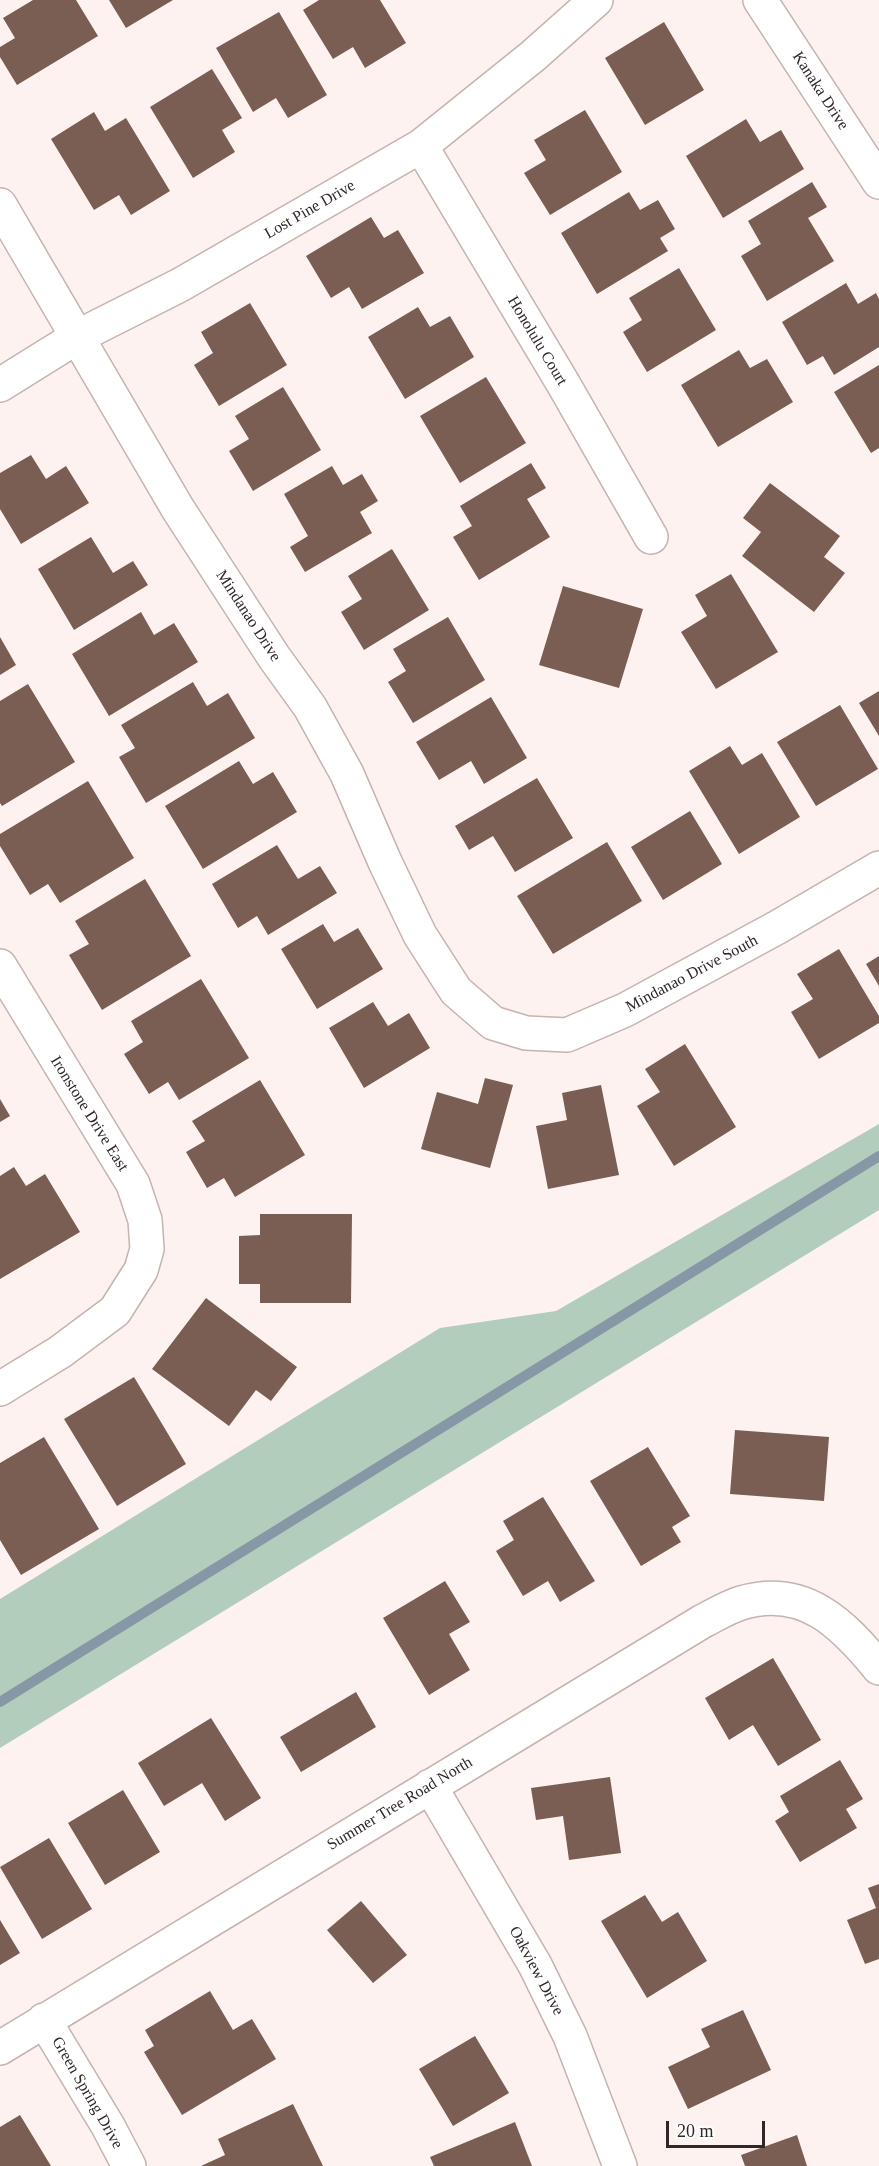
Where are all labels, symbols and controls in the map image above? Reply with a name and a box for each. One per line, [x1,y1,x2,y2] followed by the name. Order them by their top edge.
[788,48,852,134] street label: Kanaka Drive
[261,176,359,244] street label: Lost Pine Drive
[503,293,571,389] street label: Honolulu Court
[211,567,285,665] street label: Mindanao Drive
[623,931,761,1017] street label: Mindanao Drive South
[46,1053,132,1175] street label: Ironstone Drive East
[324,1753,476,1855] street label: Summer Tree Road North
[504,1923,568,2019] street label: Oakview Drive
[47,2034,127,2152] street label: Green Spring Drive
[669,2109,768,2147] scale bar
[677,2121,714,2141] text: 20 m

